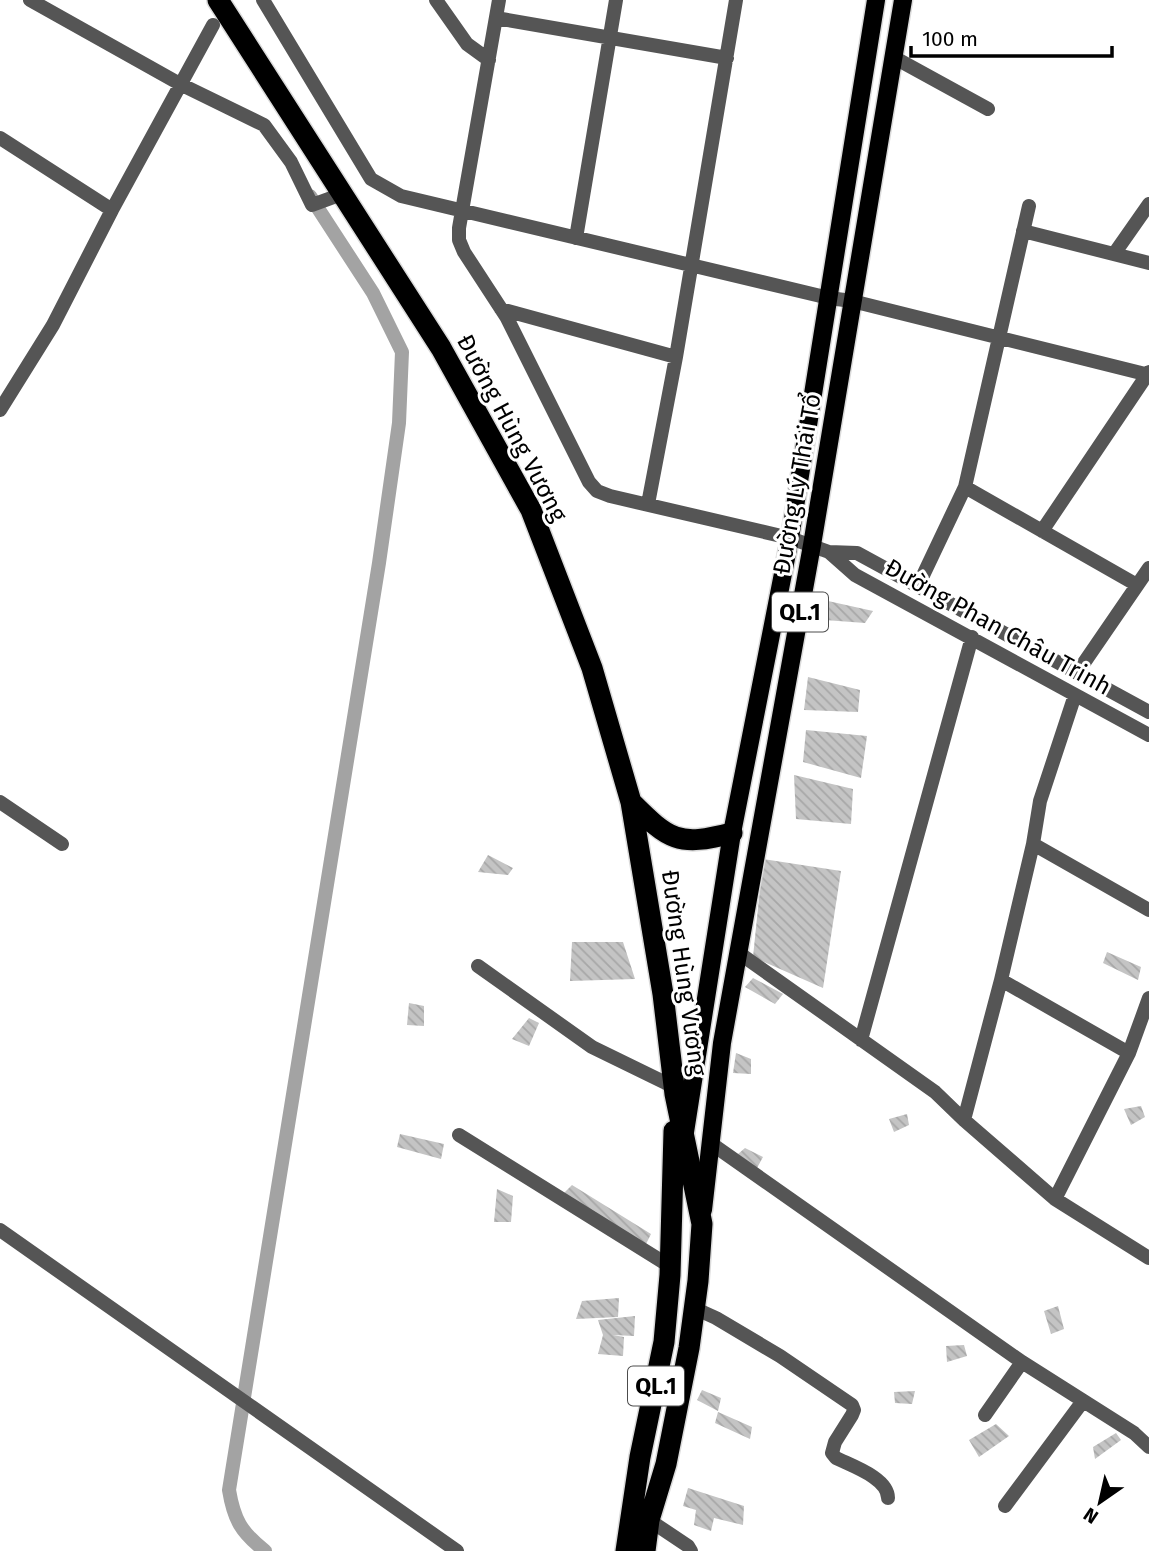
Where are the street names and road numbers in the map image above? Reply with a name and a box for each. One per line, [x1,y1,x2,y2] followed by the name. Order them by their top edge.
[451,330,573,527] street label: Đường Hùng Vương
[766,391,827,577] street label: Đường Lý Thái Tổ
[880,553,1116,701] street label: Đường Phan Châu Trinh
[772,592,828,632] road number: QL.1
[656,868,712,1078] street label: Đường Hùng Vương
[628,1366,684,1406] road number: QL.1

